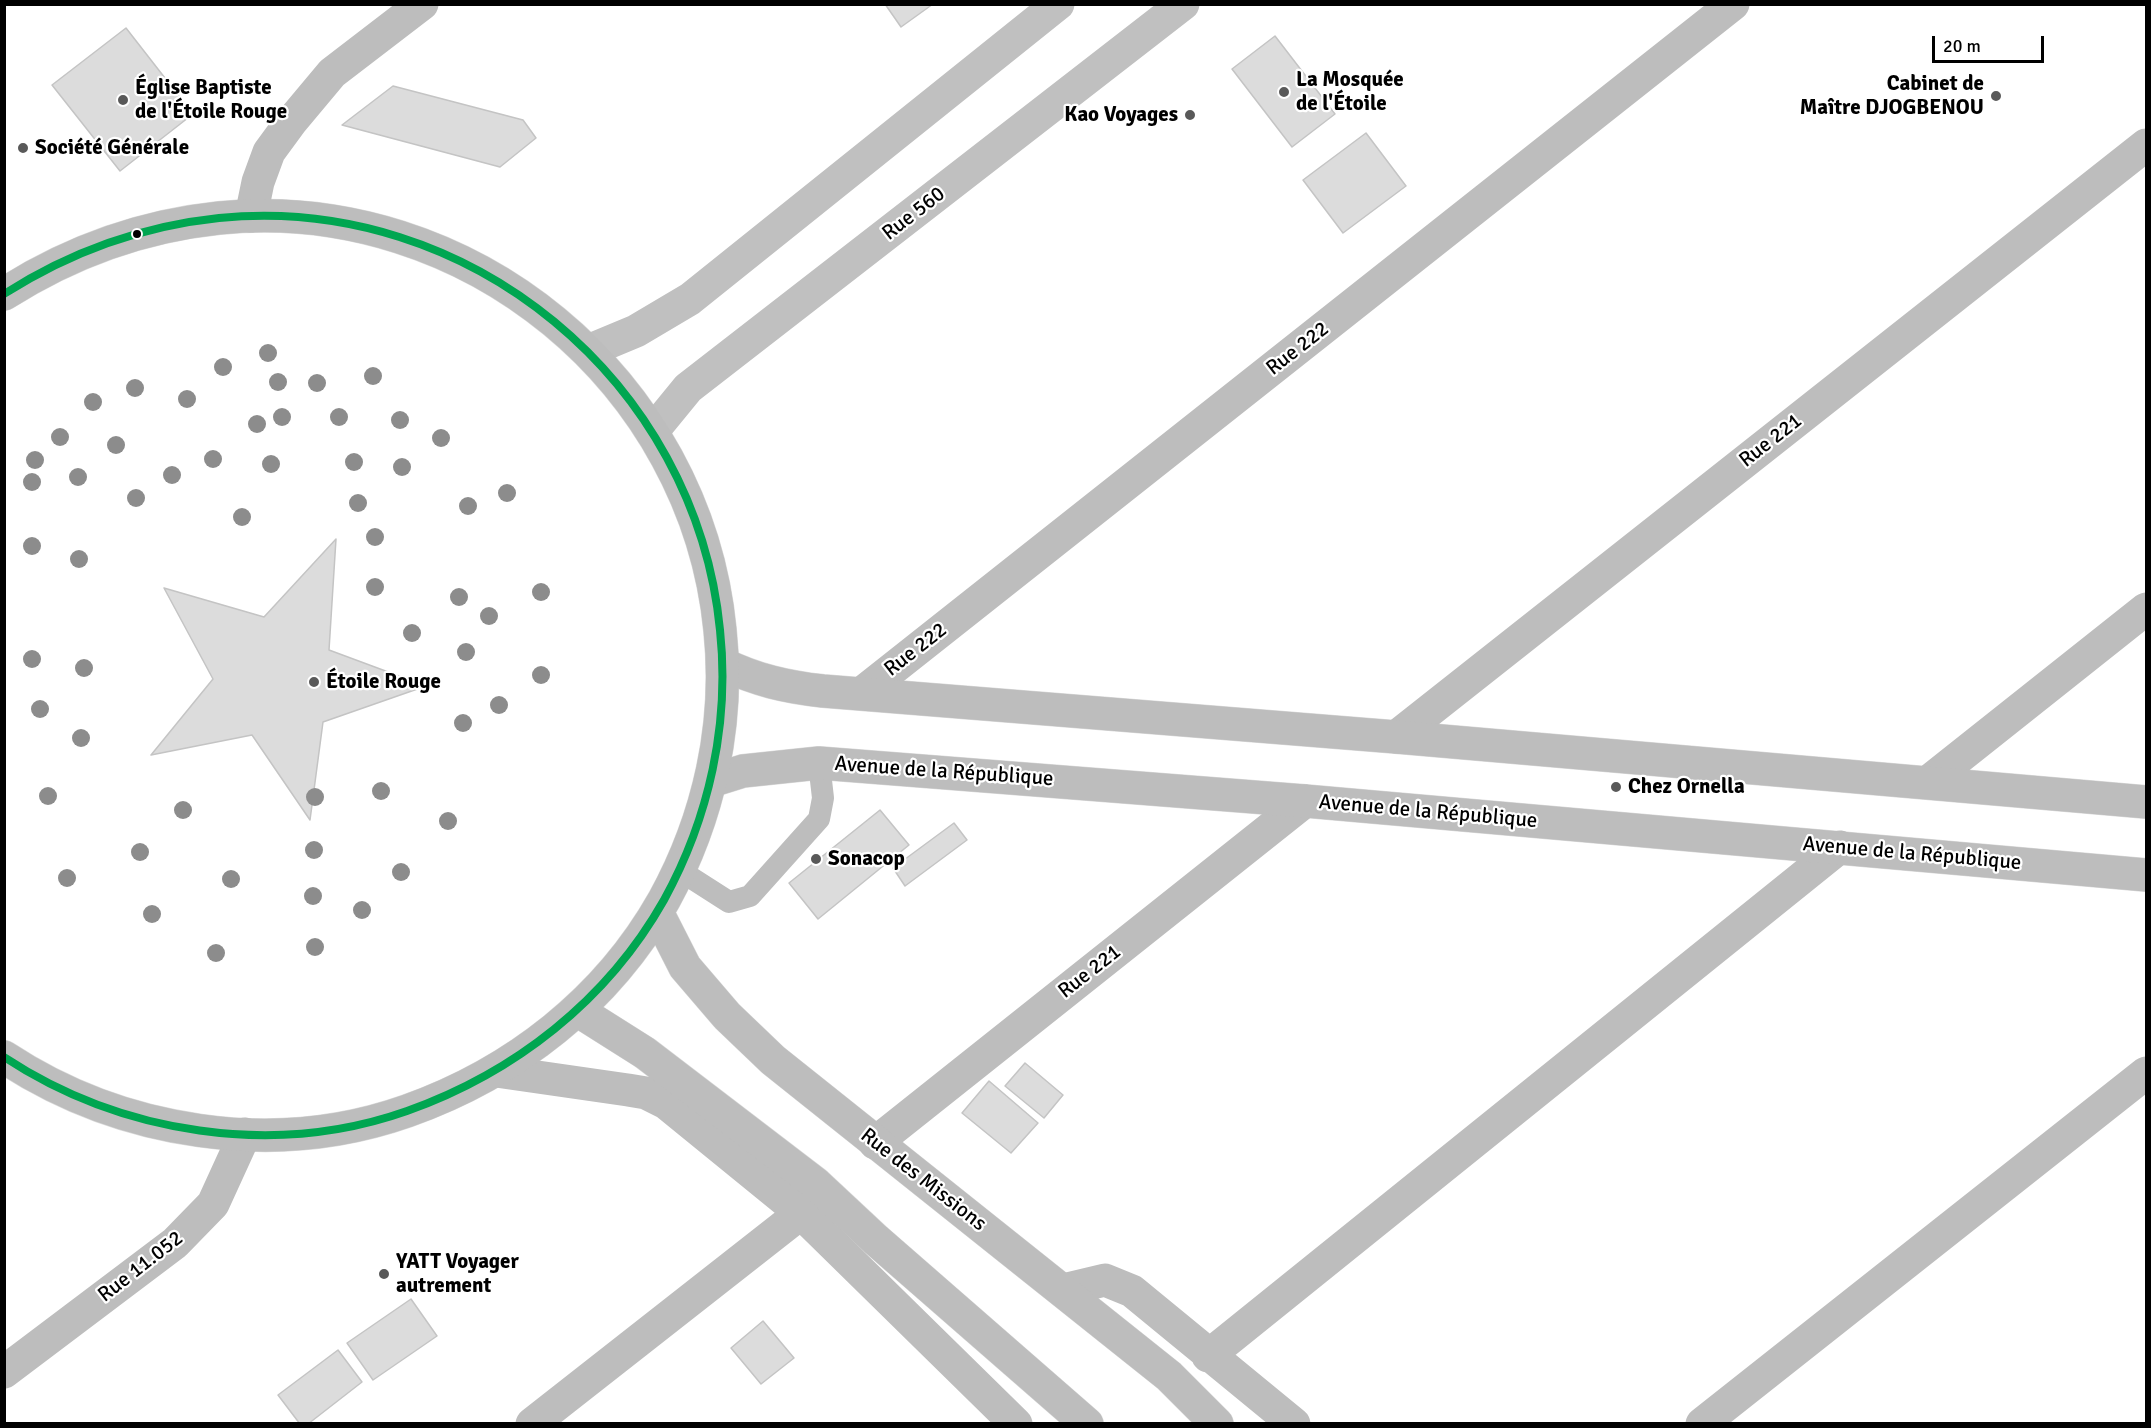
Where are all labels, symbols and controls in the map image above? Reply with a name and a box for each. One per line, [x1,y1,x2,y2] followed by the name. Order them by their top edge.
[1935,24,2048,62] scale bar
[1943,35,1981,57] text: 20 m
[1296,67,1404,117] place label: La Mosquée de l'Étoile
[1800,71,1984,121] place label: Cabinet de Maître DJOGBENOU
[135,75,287,125] place label: Église Baptiste de l'Étoile Rouge
[1277,85,1291,99] marker: La Mosquée de l'Étoile
[1989,89,2003,103] marker: Cabinet de Maître DJOGBENOU
[116,93,130,107] marker: Église Baptiste de l'Étoile Rouge
[1064,102,1178,128] place label: Kao Voyages
[1183,108,1197,122] marker: Kao Voyages
[35,135,189,161] place label: Société Générale
[16,141,30,155] marker: Société Générale
[878,182,950,246] street label: Rue 560
[131,228,143,240] unlabelled marker
[1262,317,1334,381] street label: Rue 222
[1735,409,1807,473] street label: Rue 221
[880,618,952,682] street label: Rue 222
[326,669,441,695] place label: Étoile Rouge
[307,675,321,689] marker: Étoile Rouge
[834,752,1054,792] street label: Avenue de la République
[1628,774,1745,800] place label: Chez Ornella
[1609,780,1623,794] marker: Chez Ornella
[1318,790,1538,834] street label: Avenue de la République
[1802,832,2022,876] street label: Avenue de la République
[828,846,905,872] place label: Sonacop
[809,852,823,866] marker: Sonacop
[1054,940,1126,1004] street label: Rue 221
[855,1123,991,1237] street label: Rue des Missions
[93,1226,189,1308] street label: Rue 11.052
[396,1249,519,1299] place label: YATT Voyager autrement
[377,1267,391,1281] marker: YATT Voyager autrement

